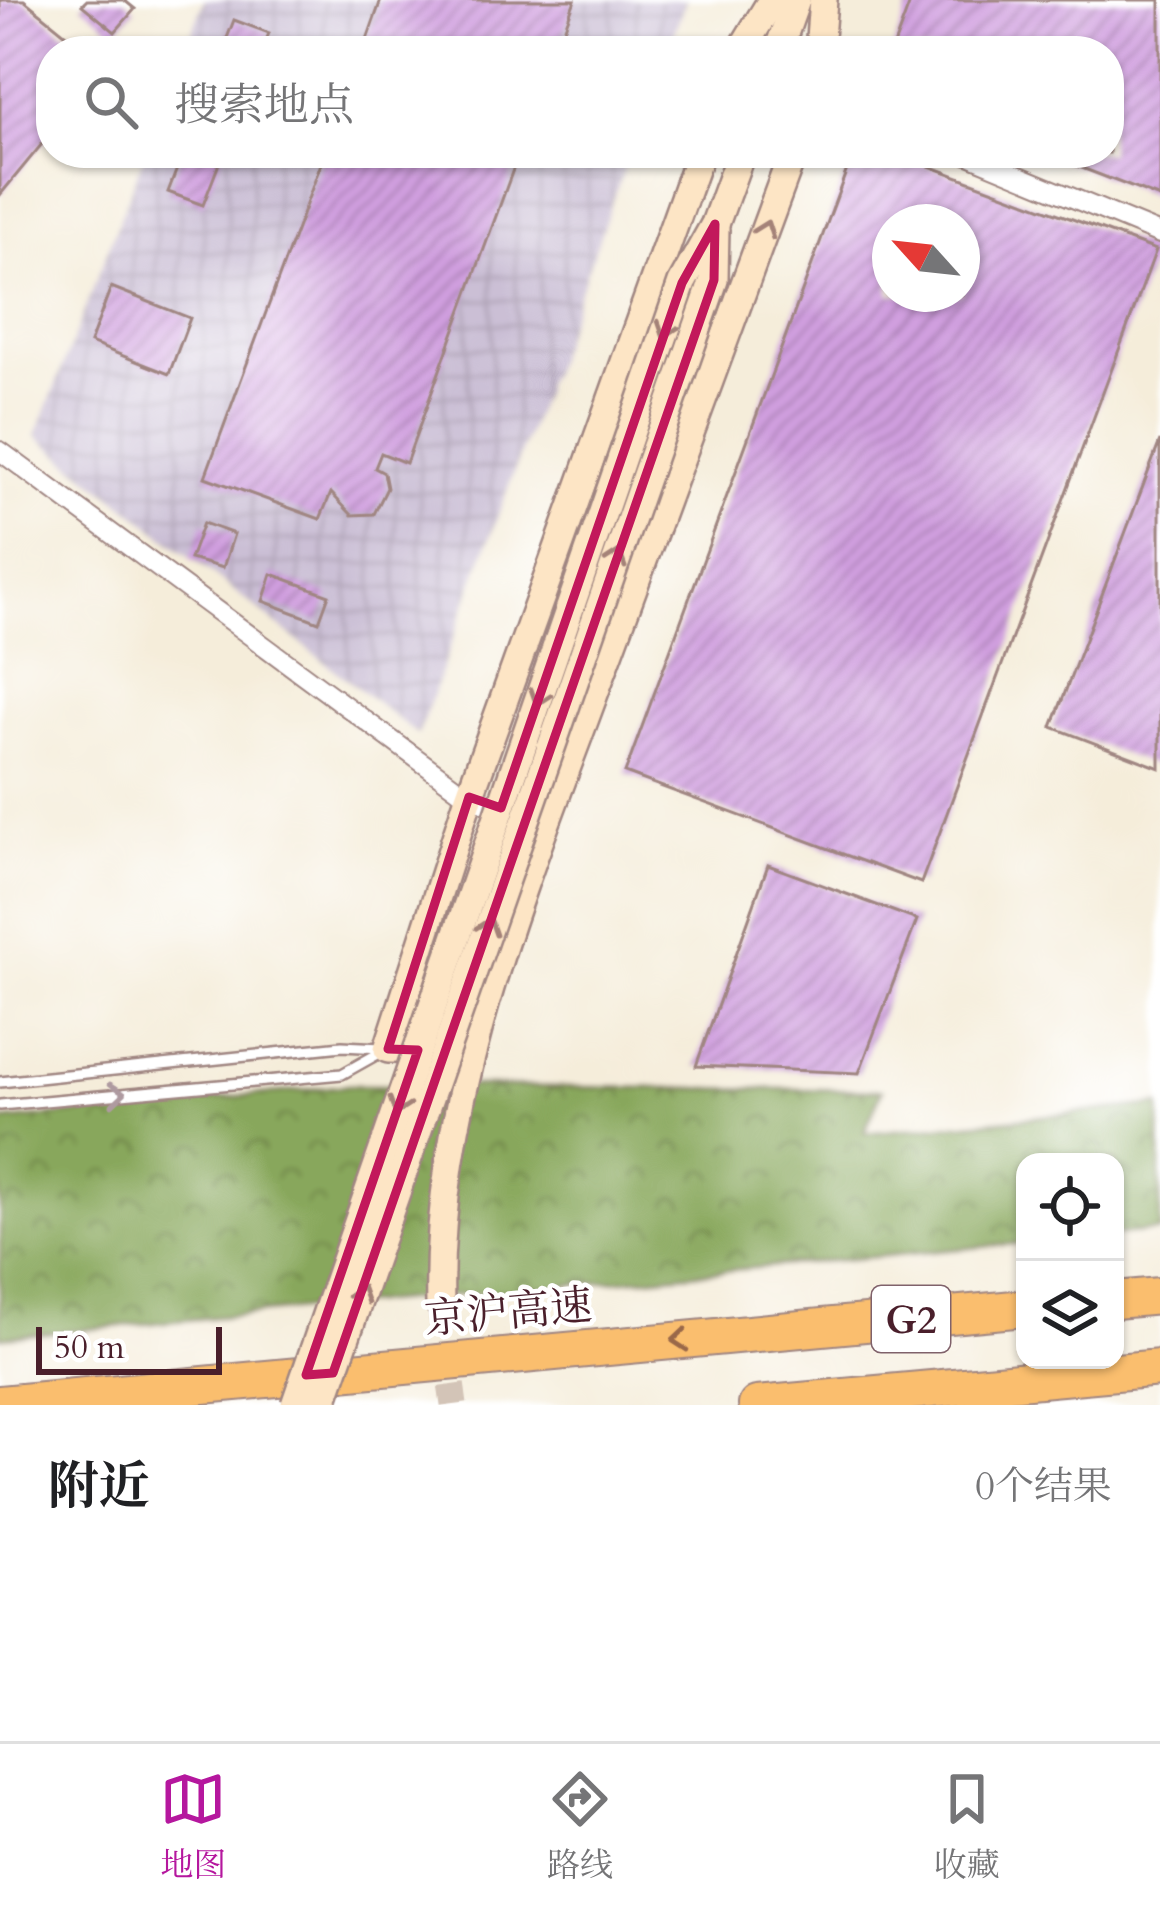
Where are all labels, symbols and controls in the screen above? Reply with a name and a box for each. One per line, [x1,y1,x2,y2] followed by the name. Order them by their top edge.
[36,36,1124,168] search box
[78,69,144,135] icon: search
[174,75,354,136] text: 搜索地点
[872,204,980,312] north arrow
[751,219,775,240] one-way arrow
[656,318,680,339] one-way arrow
[603,549,627,570] one-way arrow
[529,686,553,707] one-way arrow
[474,917,498,938] one-way arrow
[107,1082,126,1108] one-way arrow
[388,1095,412,1116] one-way arrow
[1016,1153,1124,1369] map controls
[1016,1153,1124,1261] button: locate
[1016,1261,1124,1369] button: layers
[422,1277,594,1348] street label: 京沪高速
[346,1285,370,1306] one-way arrow
[872,1286,950,1352] road number: G2
[36,1321,222,1374] scale bar
[54,1325,125,1370] text: 50 m
[670,1327,689,1353] one-way arrow
[48,1452,150,1522] text: 附近
[975,1460,1112,1513] text: 0个结果
[160,1766,226,1888] tab: 地图
[547,1766,613,1888] tab: 路线
[934,1766,1000,1888] tab: 收藏

